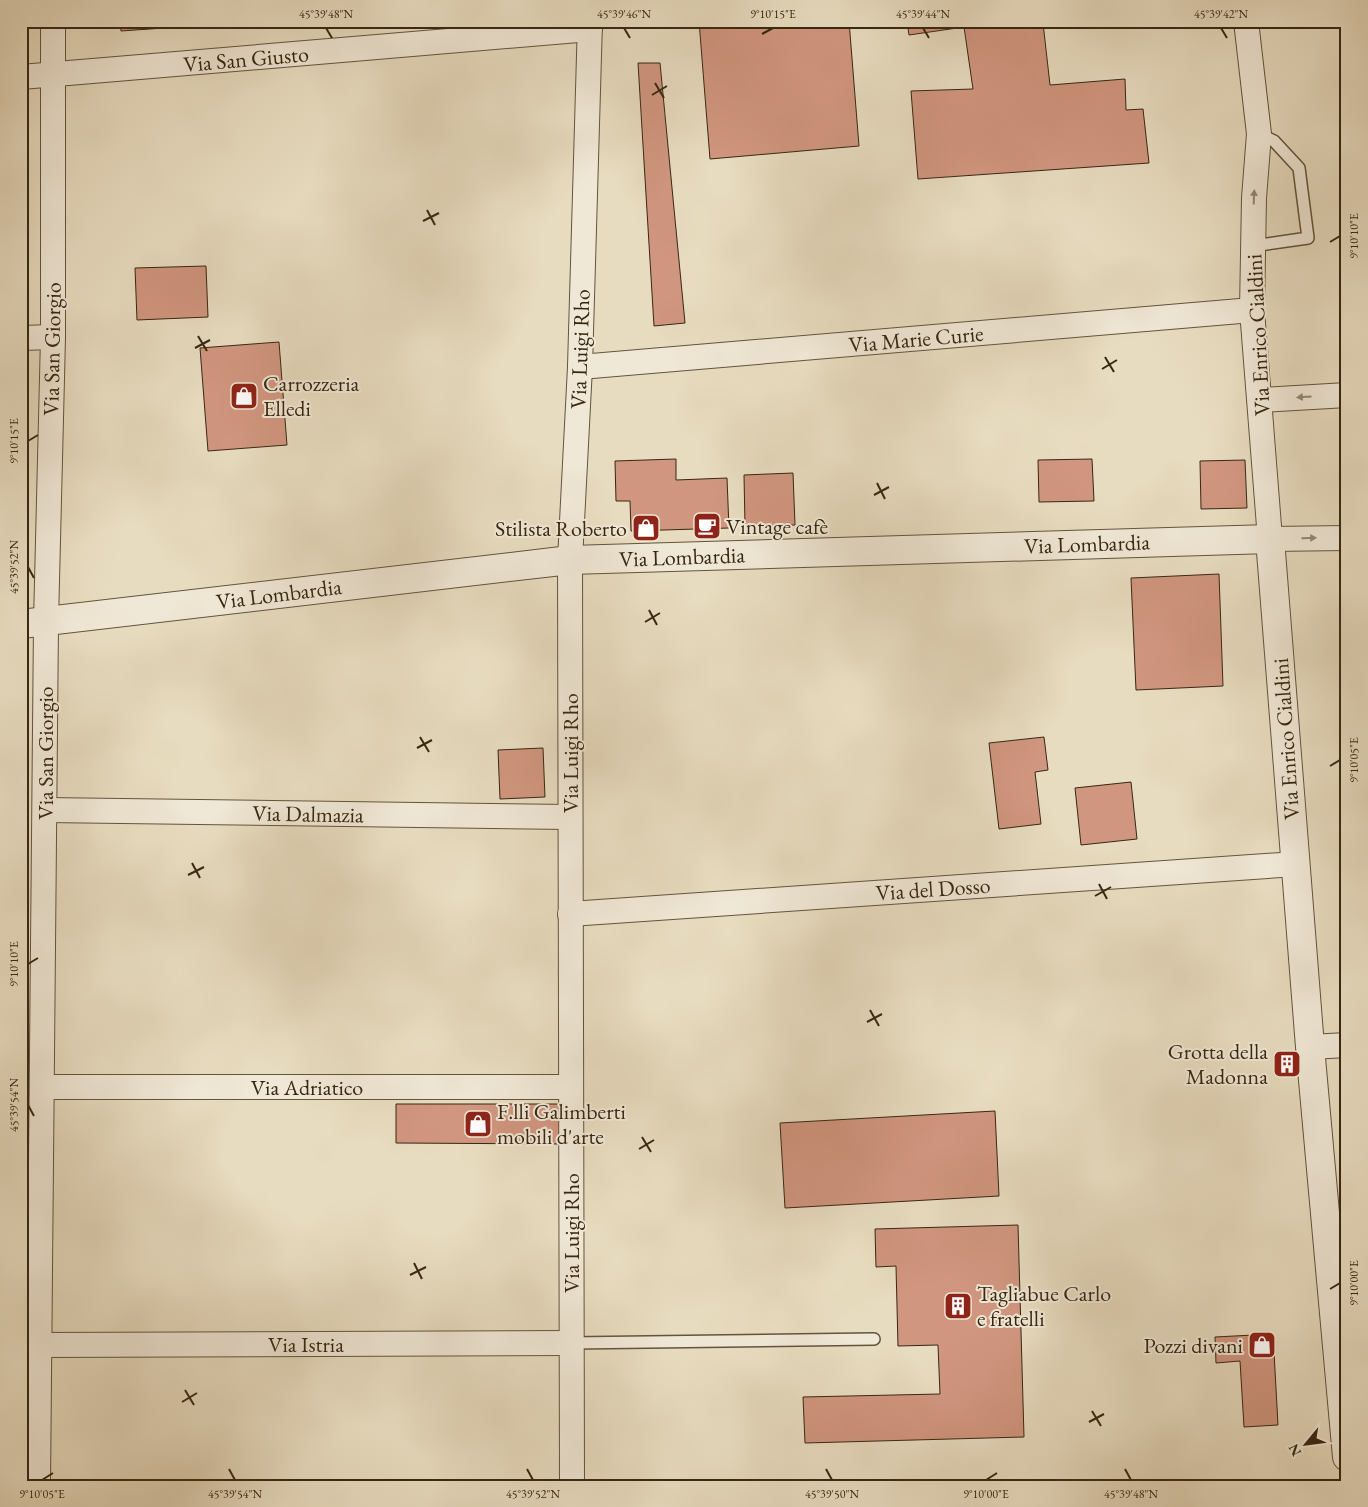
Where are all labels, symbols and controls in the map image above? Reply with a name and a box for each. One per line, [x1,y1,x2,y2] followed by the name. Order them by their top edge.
[299,6,353,22] text: 45°39'48"N
[597,6,651,22] text: 45°39'46"N
[750,6,796,22] text: 9°10'15"E
[896,6,950,22] text: 45°39'44"N
[1194,6,1248,22] text: 45°39'42"N
[182,39,310,79] street label: Via San Giusto
[1250,189,1258,205] one-way arrow
[1346,213,1362,259] text: 9°10'10"E
[1239,253,1277,417] street label: Via Enrico Cialdini
[36,282,68,416] street label: Via San Giorgio
[563,288,597,409] street label: Via Luigi Rho
[847,319,985,359] street label: Via Marie Curie
[263,369,360,423] place label: Carrozzeria Elledi
[229,381,259,411] shop icon: Carrozzeria Elledi
[1295,394,1311,402] one-way arrow
[6,418,22,464] text: 9°10'15"E
[692,511,722,541] cafe icon: Vintage cafè
[726,512,828,541] place label: Vintage cafè
[631,513,661,543] shop icon: Stilista Roberto
[495,514,627,543] place label: Stilista Roberto
[1023,527,1151,561] street label: Via Lombardia
[1301,534,1317,542] one-way arrow
[6,540,22,594] text: 45°39'52"N
[618,540,746,574] street label: Via Lombardia
[215,572,344,616] street label: Via Lombardia
[1266,657,1306,821] street label: Via Enrico Cialdini
[31,686,60,820] street label: Via San Giorgio
[556,693,585,813] street label: Via Luigi Rho
[1346,737,1362,783] text: 9°10'05"E
[252,799,364,829] street label: Via Dalmazia
[875,871,991,907] street label: Via del Dosso
[6,941,22,987] text: 9°10'10"E
[1168,1037,1268,1091] place label: Grotta della Madonna
[1272,1049,1302,1079] building icon: Grotta della Madonna
[251,1073,363,1102] street label: Via Adriatico
[6,1078,22,1132] text: 45°39'54"N
[497,1097,626,1151] place label: F.lli Galimberti mobili d'arte
[463,1109,493,1139] shop icon: F.lli Galimberti mobili d'arte
[557,1173,586,1293] street label: Via Luigi Rho
[1346,1260,1362,1306] text: 9°10'00"E
[977,1279,1111,1333] place label: Tagliabue Carlo e fratelli
[943,1291,973,1321] building icon: Tagliabue Carlo e fratelli
[268,1330,344,1359] street label: Via Istria
[1247,1330,1277,1360] shop icon: Pozzi divani
[1143,1331,1243,1360] place label: Pozzi divani
[1280,1420,1330,1470] north arrow
[1284,1440,1305,1460] text: N
[19,1486,65,1502] text: 9°10'05"E
[208,1486,262,1502] text: 45°39'54"N
[506,1486,560,1502] text: 45°39'52"N
[805,1486,859,1502] text: 45°39'50"N
[963,1486,1009,1502] text: 9°10'00"E
[1104,1486,1158,1502] text: 45°39'48"N

